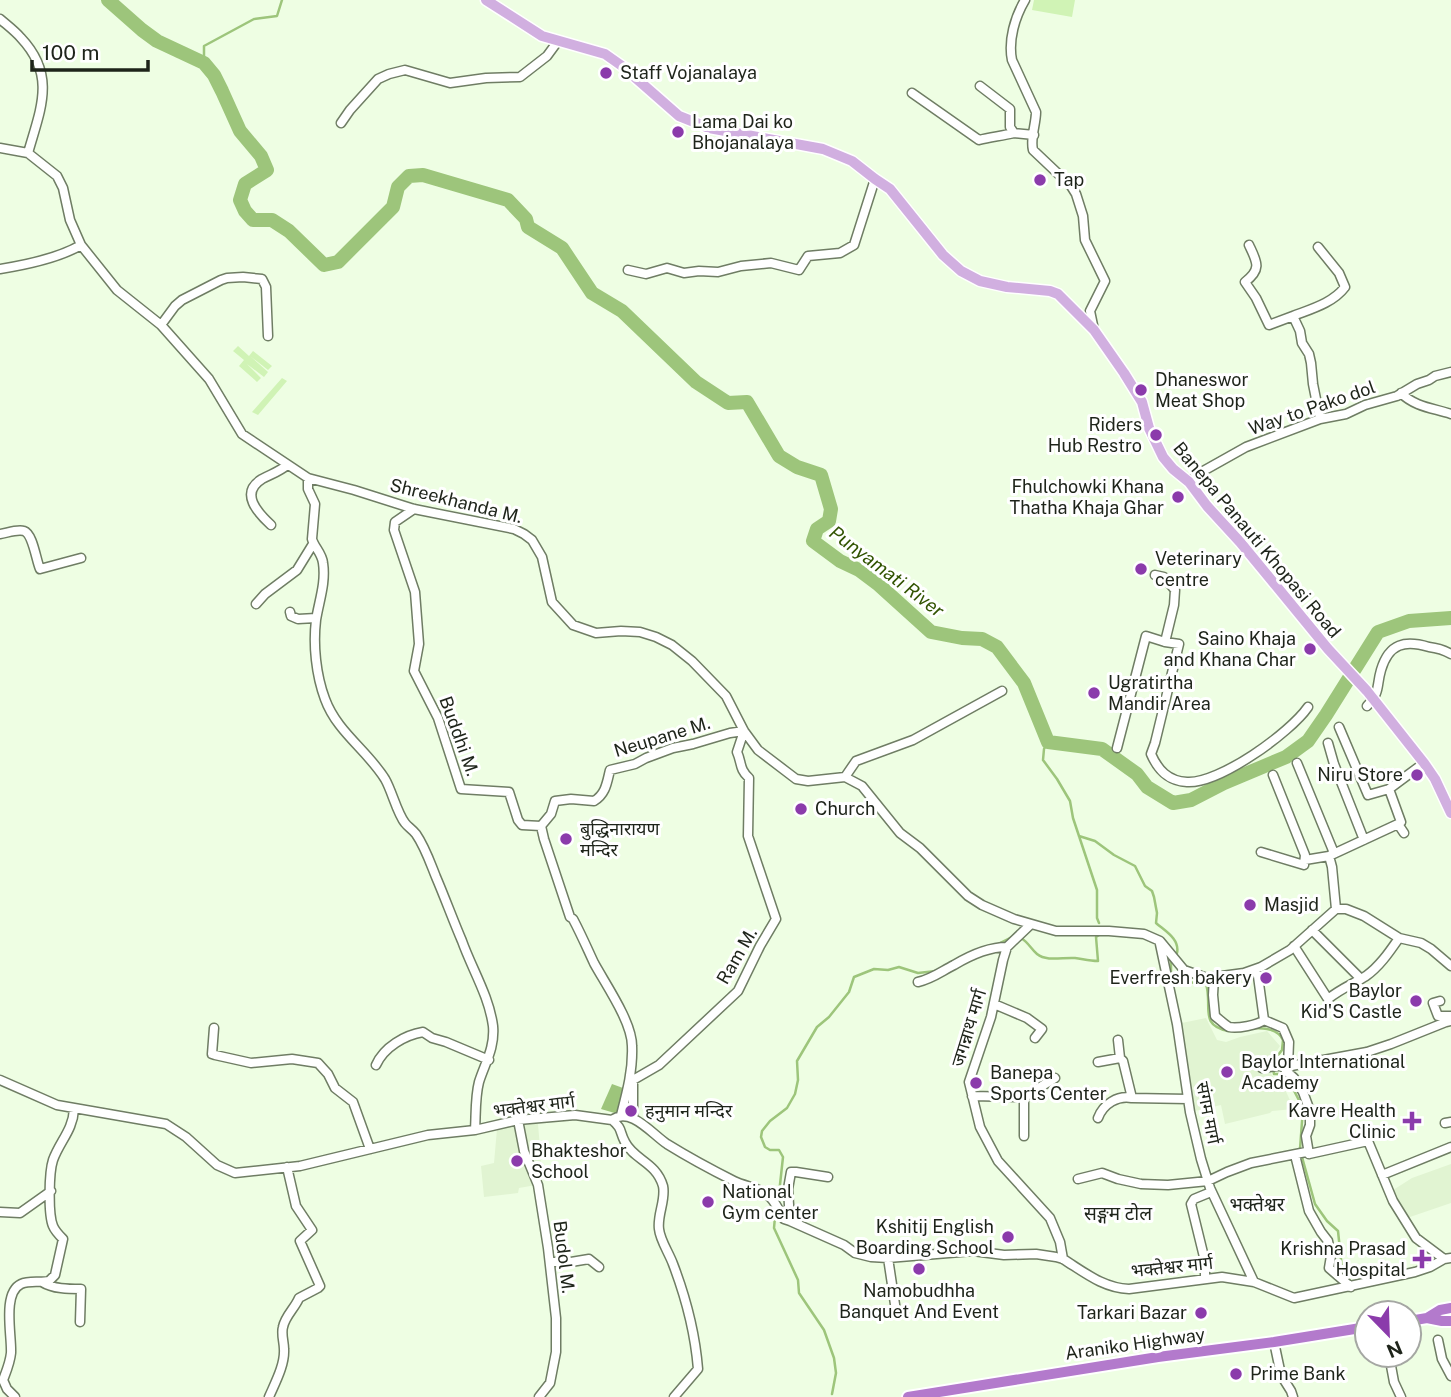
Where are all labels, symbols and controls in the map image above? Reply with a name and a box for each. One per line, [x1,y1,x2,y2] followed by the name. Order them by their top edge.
[32,28,147,72] scale bar
[42,40,99,65] text: 100 m
[620,62,757,83] place label: Staff Vojanalaya
[598,65,614,81] marker: Staff Vojanalaya
[692,111,794,153] place label: Lama Dai ko Bhojanalaya
[670,124,686,140] marker: Lama Dai ko Bhojanalaya
[1054,169,1084,190] place label: Tap
[1032,172,1048,188] marker: Tap
[1155,369,1248,411] place label: Dhaneswor Meat Shop
[1246,376,1378,439] street label: Way to Pako dol
[1133,382,1149,398] marker: Dhaneswor Meat Shop
[1048,414,1142,456] place label: Riders Hub Restro
[1148,427,1164,443] marker: Riders Hub Restro
[1169,437,1346,642] street label: Banepa Panauti Khopasi Road
[388,474,524,527] street label: Shreekhanda M.
[1010,476,1164,518] place label: Fhulchowki Khana Thatha Khaja Ghar
[1170,489,1186,505] marker: Fhulchowki Khana Thatha Khaja Ghar
[825,521,949,622] water label: Punyamati River
[1155,548,1242,590] place label: Veterinary centre
[1133,561,1149,577] marker: Veterinary centre
[1164,628,1296,670] place label: Saino Khaja and Khana Char
[1302,641,1318,657] marker: Saino Khaja and Khana Char
[1108,672,1211,714] place label: Ugratirtha Mandir Area
[1086,685,1102,701] marker: Ugratirtha Mandir Area
[435,693,484,779] street label: Buddhi M.
[611,712,713,761] street label: Neupane M.
[1317,764,1403,785] place label: Niru Store
[1409,767,1425,783] marker: Niru Store
[815,798,875,819] place label: Church
[793,801,809,817] marker: Church
[580,818,660,860] place label: बुद्धिनारायण मन्दिर
[558,831,574,847] marker: बुद्धिनारायण मन्दिर
[1264,894,1319,915] place label: Masjid
[1242,897,1258,913] marker: Masjid
[712,924,761,988] street label: Ram M.
[1109,967,1252,988] place label: Everfresh bakery
[1258,970,1274,986] marker: Everfresh bakery
[1301,980,1402,1022] place label: Baylor Kid'S Castle
[947,986,991,1069] street label: जगन्नाथ मार्ग
[1408,993,1424,1009] marker: Baylor Kid'S Castle
[1241,1051,1405,1093] place label: Baylor International Academy
[990,1062,1107,1104] place label: Banepa Sports Center
[1219,1064,1235,1080] marker: Baylor International Academy
[968,1075,984,1091] marker: Banepa Sports Center
[1192,1080,1225,1147] street label: संगम मार्ग
[492,1090,577,1121] street label: भक्तेश्वर मार्ग
[645,1100,733,1123] place label: हनुमान मन्दिर
[1288,1100,1396,1142] place label: Kavre Health Clinic
[623,1103,639,1119] marker: हनुमान मन्दिर
[1402,1111,1422,1131] marker: Kavre Health Clinic
[531,1140,627,1182] place label: Bhakteshor School
[509,1153,525,1169] marker: Bhakteshor School
[722,1181,818,1223] place label: National Gym center
[1229,1193,1286,1215] district label: भक्तेश्वर
[700,1194,716,1210] marker: National Gym center
[1084,1202,1153,1224] district label: सङ्गम टोल
[856,1216,994,1258] place label: Kshitij English Boarding School
[550,1219,579,1295] street label: Budol M.
[1000,1229,1016,1245] marker: Kshitij English Boarding School
[1280,1238,1406,1280] place label: Krishna Prasad Hospital
[1412,1249,1432,1269] marker: Krishna Prasad Hospital
[1130,1252,1215,1281] street label: भक्तेश्वर मार्ग
[911,1261,927,1277] marker: Namobudhha Banquet And Event
[839,1280,999,1322] place label: Namobudhha Banquet And Event
[1353,1299,1423,1369] north arrow
[1077,1302,1187,1323] place label: Tarkari Bazar
[1193,1305,1209,1321] marker: Tarkari Bazar
[1064,1323,1207,1364] street label: Araniko Highway
[1384,1337,1406,1363] text: N
[1250,1363,1346,1384] place label: Prime Bank
[1228,1366,1244,1382] marker: Prime Bank

